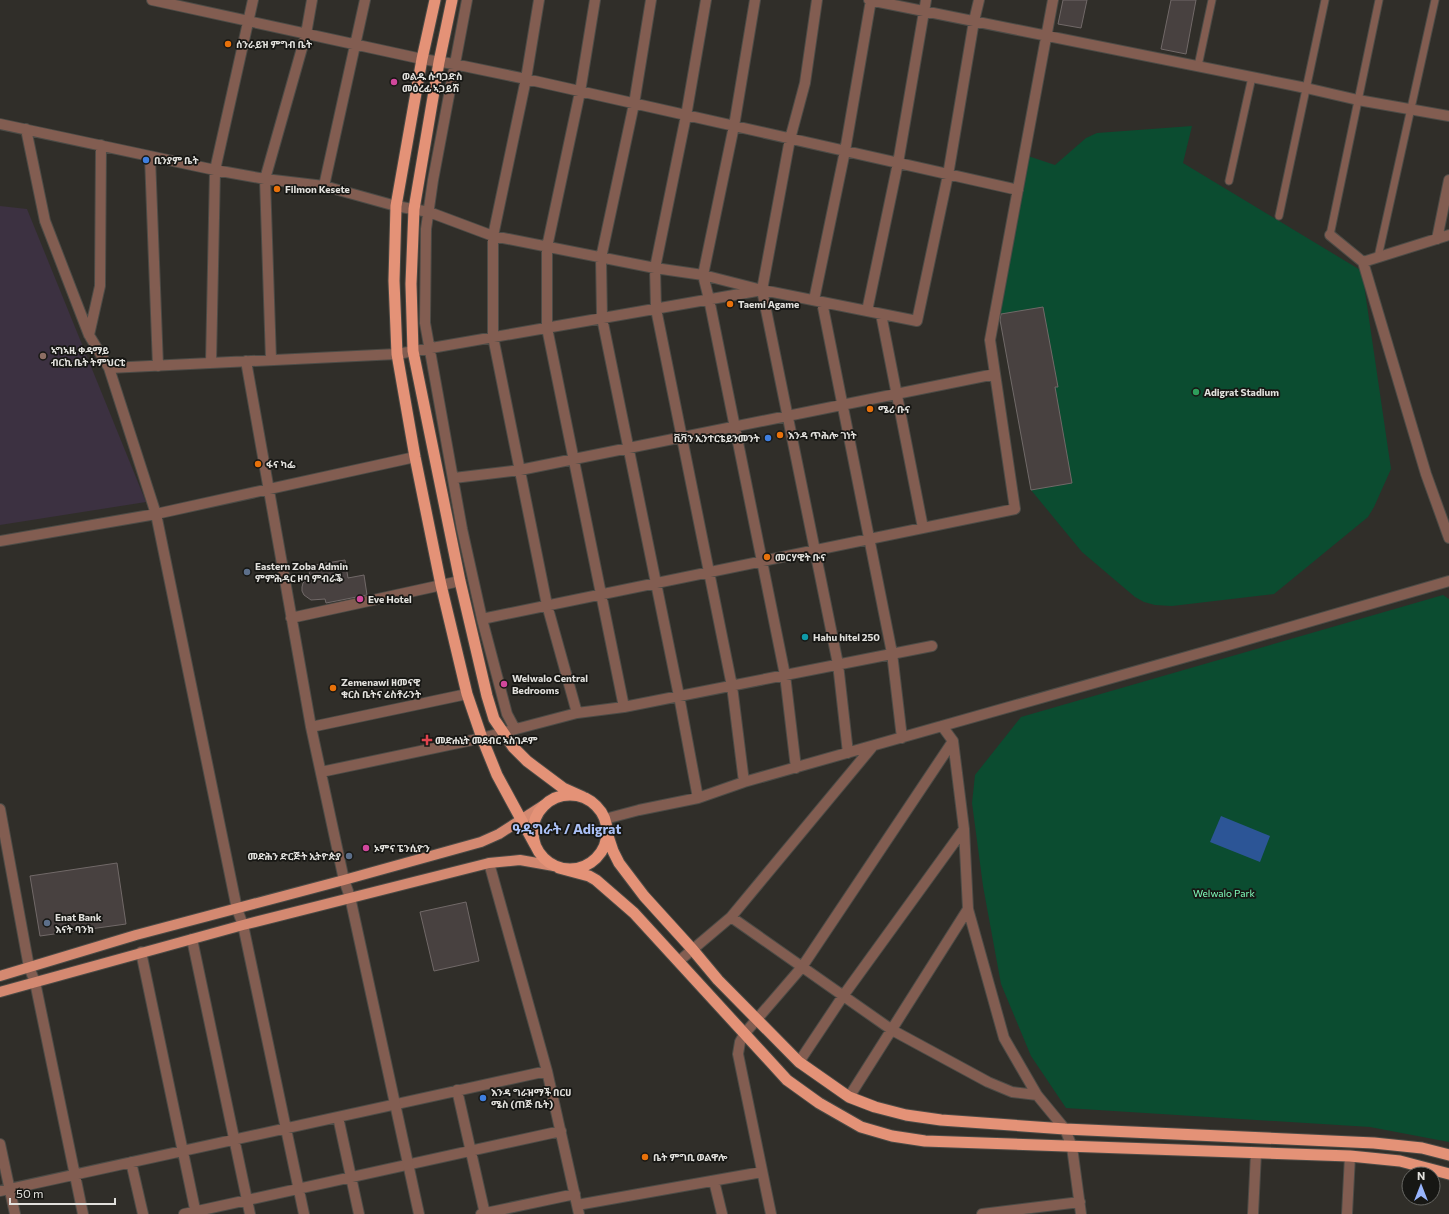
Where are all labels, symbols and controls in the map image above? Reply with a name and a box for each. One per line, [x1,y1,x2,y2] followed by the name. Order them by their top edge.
[236,38,313,50] place label: ሰንራይዝ ምግብ ቤት
[223,39,233,49] marker: ሰንራይዝ ምግብ ቤት
[402,70,463,94] place label: ወልዱ ሱባጋድስ መዕረፊ ኣጋይሽ
[389,77,399,87] marker: ወልዱ ሱባጋድስ መዕረፊ ኣጋይሽ
[154,154,199,166] place label: ቢንያም ቤት
[141,155,151,165] marker: ቢንያም ቤት
[285,183,350,195] place label: Filmon Kesete
[272,184,282,194] marker: Filmon Kesete
[738,298,799,310] place label: Taemi Agame
[725,299,735,309] marker: Taemi Agame
[51,344,126,368] place label: ኣግኣዚ ቀዳማይ ብርኪ ቤት ትምህርቲ
[38,351,48,361] marker: ኣግኣዚ ቀዳማይ ብርኪ ቤት ትምህርቲ
[1204,386,1279,398] place label: Adigrat Stadium
[1191,387,1201,397] marker: Adigrat Stadium
[878,403,910,415] place label: ሜሪ ቡና
[865,404,875,414] marker: ሜሪ ቡና
[788,429,858,441] place label: እንዳ ጥሕሎ ገነት
[775,430,785,440] marker: እንዳ ጥሕሎ ገነት
[674,432,761,444] place label: ቪቫን ኢንተርቴይንመንት
[763,433,773,443] marker: ቪቫን ኢንተርቴይንመንት
[266,458,296,470] place label: ፋና ካፌ
[253,459,263,469] marker: ፋና ካፌ
[775,551,826,563] place label: መርሃዊት ቡና
[762,552,772,562] marker: መርሃዊት ቡና
[255,560,348,584] place label: Eastern Zoba Admin ምምሕዳር ዞባ ምብራቕ
[242,567,252,577] marker: Eastern Zoba Admin ምምሕዳር ዞባ ምብራቕ
[368,593,412,605] place label: Eve Hotel
[355,594,365,604] marker: Eve Hotel
[813,631,880,643] place label: Hahu hitel 250
[800,632,810,642] marker: Hahu hitel 250
[512,672,588,696] place label: Welwalo Central Bedrooms
[341,676,422,700] place label: Zemenawi ዘመናዊ ቁርስ ቤትና ሬስቶራንት
[499,679,509,689] marker: Welwalo Central Bedrooms
[328,683,338,693] marker: Zemenawi ዘመናዊ ቁርስ ቤትና ሬስቶራንት
[435,734,538,746] place label: መድሐኒት መደብር ኣስገዶም
[422,735,432,745] marker: መድሐኒት መደብር ኣስገዶም
[513,820,621,837] district label: ዓዲግራት / Adigrat
[374,842,430,854] place label: ኦምና ፔንሲዮን
[361,843,371,853] marker: ኦምና ፔንሲዮን
[248,850,342,862] place label: መድሕን ድርጅት ኢትዮጵያ
[344,851,354,861] marker: መድሕን ድርጅት ኢትዮጵያ
[1193,887,1255,899] park label: Welwalo Park
[55,911,102,935] place label: Enat Bank እናት ባንክ
[42,918,52,928] marker: Enat Bank እናት ባንክ
[491,1086,571,1110] place label: እንዳ ግራዝማች በርሀ ሜስ (ጠጅ ቤት)
[478,1093,488,1103] marker: እንዳ ግራዝማች በርሀ ሜስ (ጠጅ ቤት)
[653,1151,728,1163] place label: ቤት ምግቢ ወልዋሎ
[640,1152,650,1162] marker: ቤት ምግቢ ወልዋሎ
[1401,1166,1441,1206] north arrow
[1417,1169,1425,1182] text: N
[10,1180,115,1206] scale bar
[16,1186,44,1200] text: 50 m

